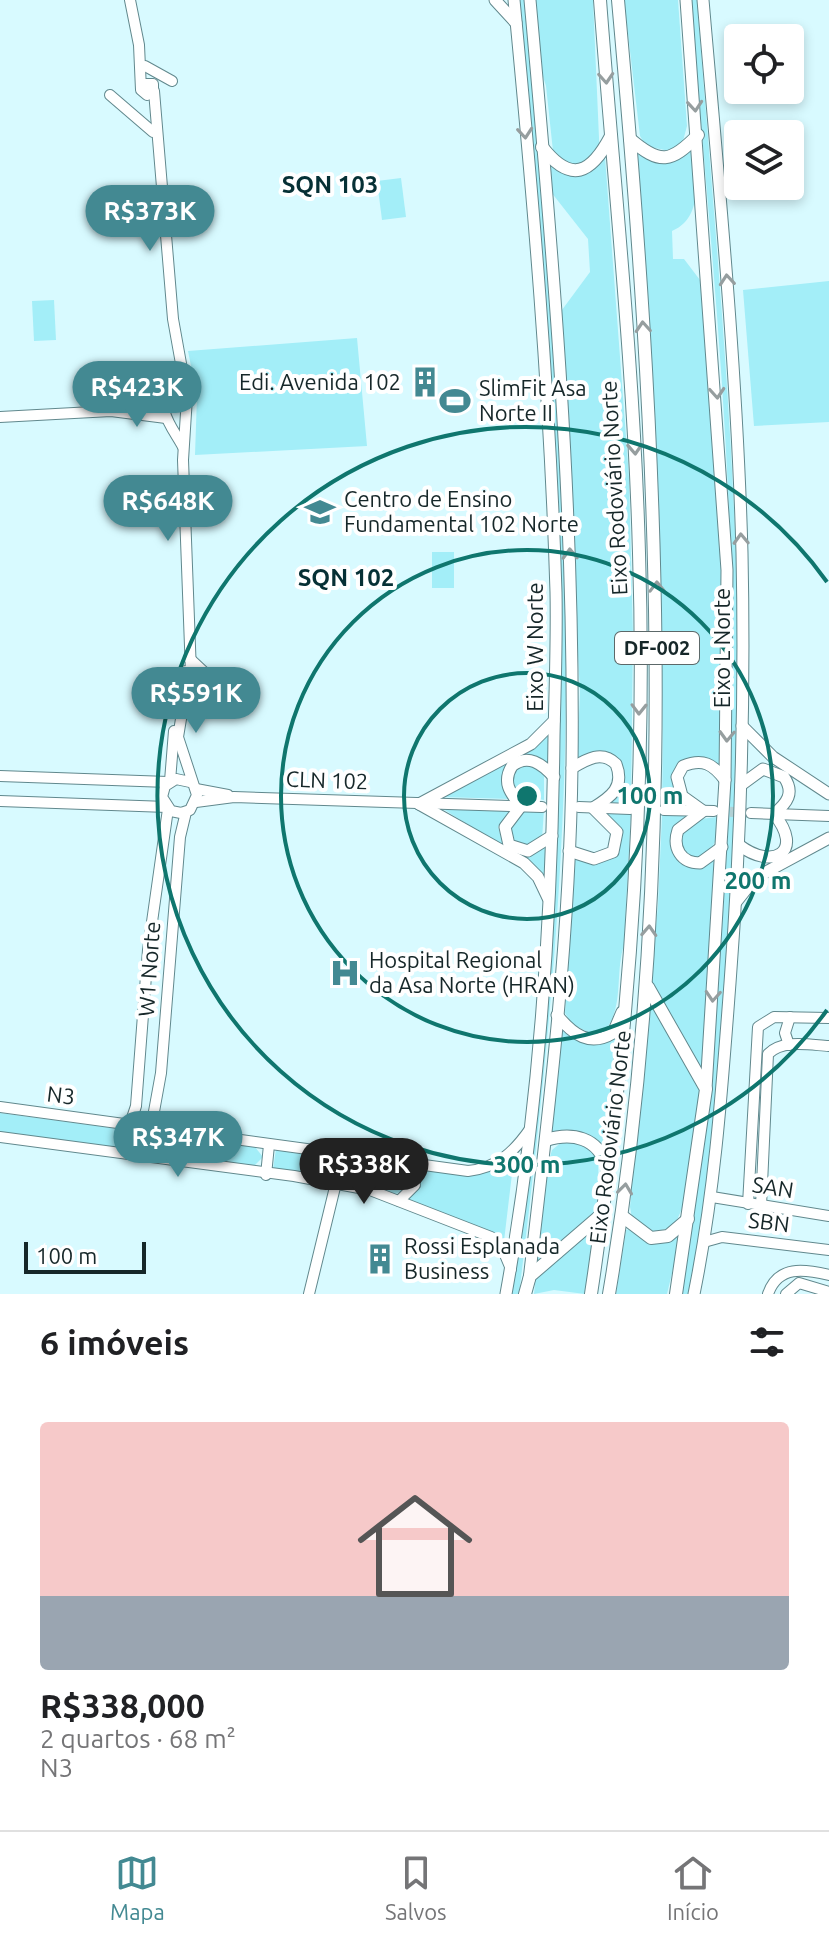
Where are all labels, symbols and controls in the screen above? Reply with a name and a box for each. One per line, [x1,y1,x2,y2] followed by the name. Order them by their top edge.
[724,24,804,200] map controls
[724,24,804,104] button: locate
[597,72,614,85] one-way arrow
[686,100,703,113] one-way arrow
[724,120,804,200] button: layers
[517,127,534,140] one-way arrow
[282,171,378,198] district label: SQN 103
[85,185,215,253] pin: R$373K
[103,196,197,225] text: R$373K
[719,273,736,286] one-way arrow
[635,320,652,333] one-way arrow
[72,361,202,429] pin: R$423K
[408,365,442,399] building icon: Edi. Avenida 102
[239,369,401,394] place label: Edi. Avenida 102
[90,372,184,401] text: R$423K
[479,375,587,425] place label: SlimFit Asa Norte II
[595,380,632,596] street label: Eixo Rodoviário Norte
[438,384,472,418] sports icon: SlimFit Asa Norte II
[708,387,725,400] one-way arrow
[626,443,643,456] one-way arrow
[103,475,233,543] pin: R$648K
[121,486,215,515] text: R$648K
[344,486,579,536] place label: Centro de Ensino Fundamental 102 Norte
[303,495,337,529] school or university icon: Centro de Ensino Fundamental 102 Norte
[733,532,750,545] one-way arrow
[561,547,578,560] one-way arrow
[298,564,394,591] district label: SQN 102
[648,580,665,593] one-way arrow
[522,582,547,712] street label: Eixo W Norte
[709,588,734,708] street label: Eixo L Norte
[615,632,699,664] road number: DF-002
[131,667,261,735] pin: R$591K
[149,678,243,707] text: R$591K
[631,703,648,716] one-way arrow
[718,730,735,743] one-way arrow
[285,766,369,793] street label: CLN 102
[513,782,541,810] centre of rings
[617,782,683,809] text: 100 m
[725,867,791,894] text: 200 m
[133,920,164,1017] street label: W1 Norte
[641,924,658,937] one-way arrow
[369,947,575,998] place label: Hospital Regional da Asa Norte (HRAN)
[328,956,362,990] hospital icon: Hospital Regional da Asa Norte (HRAN)
[704,990,721,1003] one-way arrow
[584,1029,635,1245] street label: Eixo Rodoviário Norte
[46,1080,77,1109] street label: N3
[113,1111,243,1179] pin: R$347K
[131,1122,225,1151] text: R$347K
[299,1138,429,1206] pin: R$338K
[317,1149,411,1178] text: R$338K
[494,1151,560,1178] text: 300 m
[751,1171,796,1202] street label: SAN
[617,1182,634,1195] one-way arrow
[747,1207,791,1236] street label: SBN
[404,1233,560,1283] place label: Rossi Esplanada Business
[24,1238,146,1274] scale bar
[363,1242,397,1276] building icon: Rossi Esplanada Business
[36,1243,97,1268] text: 100 m
[745,1320,789,1364] icon: filters
[40,1323,189,1361] text: 6 imóveis
[343,1474,487,1618] icon: home
[40,1686,205,1724] text: R$338,000
[40,1724,236,1753] text: 2 quartos · 68 m²
[40,1753,73,1782] text: N3
[110,1851,165,1924] tab: Mapa
[385,1851,447,1924] tab: Salvos
[667,1851,719,1924] tab: Início

